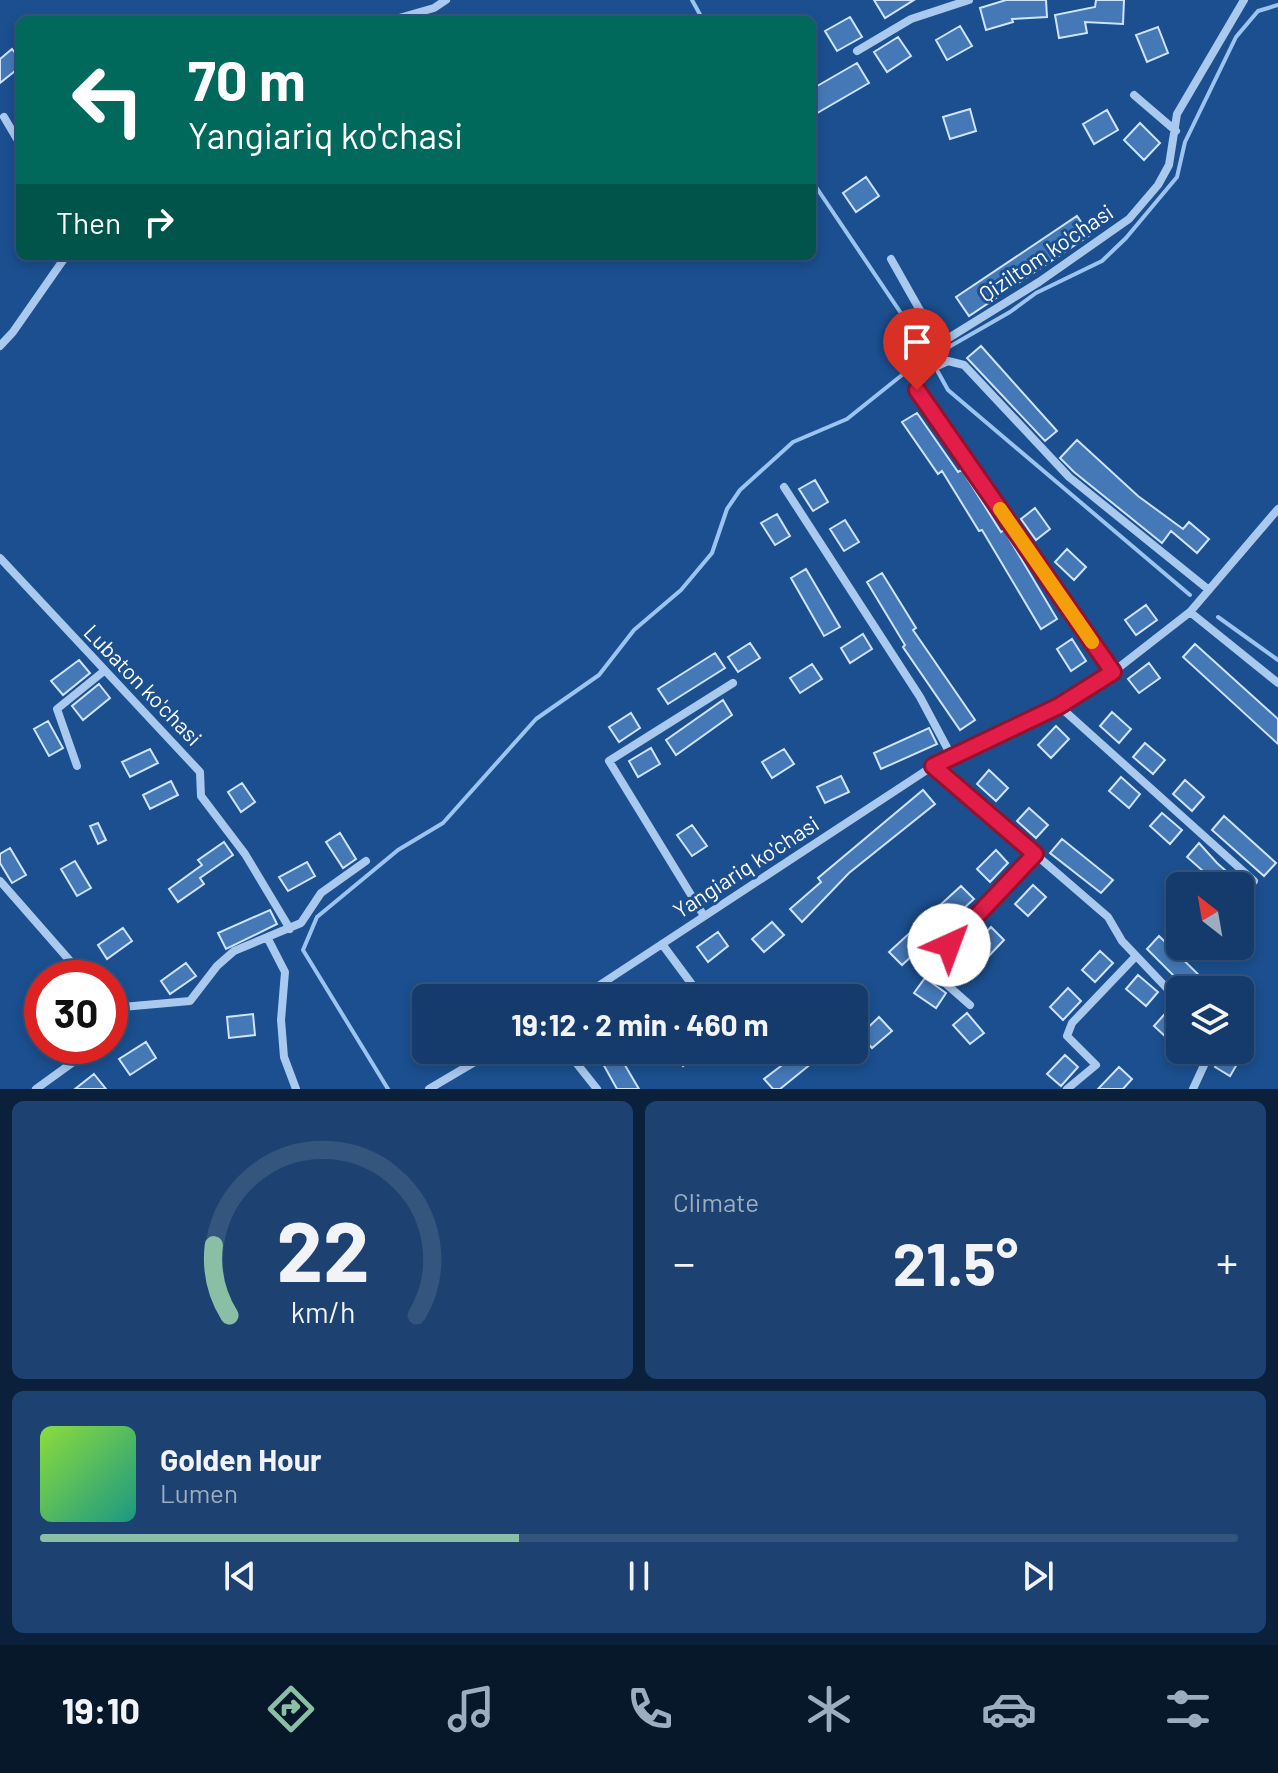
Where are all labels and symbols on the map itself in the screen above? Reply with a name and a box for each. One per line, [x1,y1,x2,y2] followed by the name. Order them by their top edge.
[974,198,1117,307] street label: Qiziltom ko'chasi
[883,308,951,390] pin
[79,618,208,750] street label: Lubaton ko'chasi
[668,809,823,923] street label: Yangiariq ko'chasi
[1166,872,1254,960] north arrow
[907,903,991,987] position arrow
[24,960,128,1064] speed limit sign: 30

